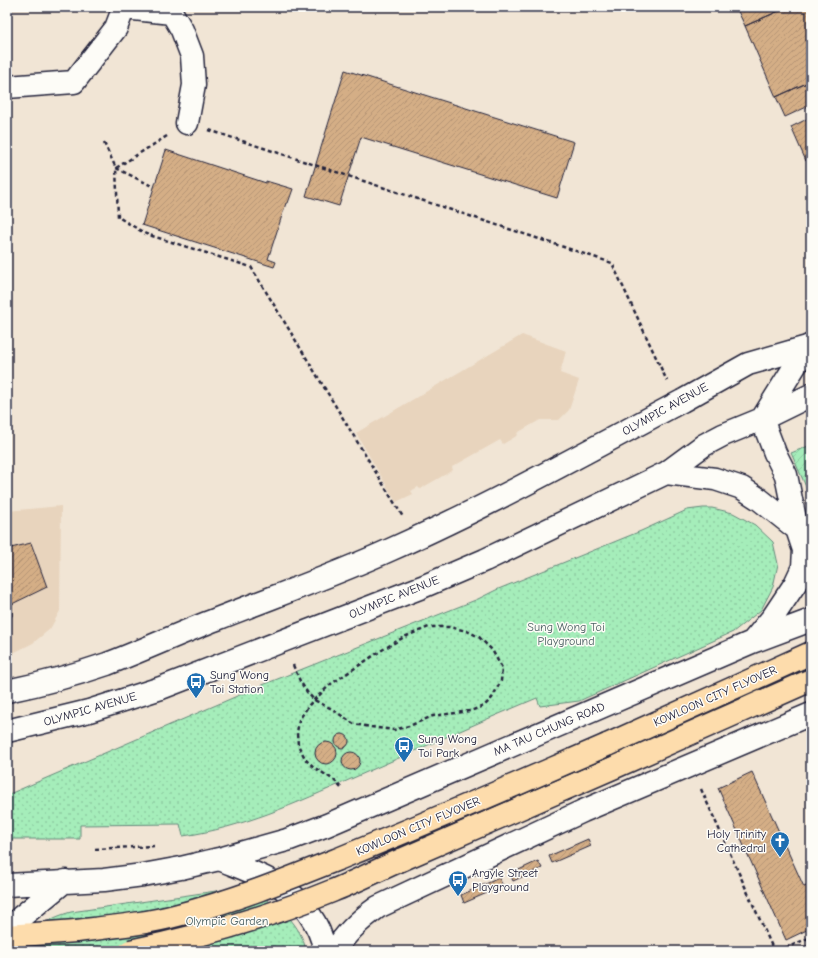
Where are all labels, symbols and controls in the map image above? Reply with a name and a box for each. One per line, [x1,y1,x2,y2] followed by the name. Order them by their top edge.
[620,380,710,438] street label: OLYMPIC AVENUE
[347,573,441,621] street label: OLYMPIC AVENUE
[527,620,605,648] park label: Sung Wong Toi Playground
[651,662,779,730] street label: KOWLOON CITY FLYOVER
[210,668,269,696] place label: Sung Wong Toi Station
[185,671,207,699] bus stop icon: Sung Wong Toi Station
[42,689,138,729] street label: OLYMPIC AVENUE
[491,699,607,759] street label: MA TAU CHUNG ROAD
[418,732,477,760] place label: Sung Wong Toi Park
[393,735,415,763] bus stop icon: Sung Wong Toi Park
[354,793,482,859] street label: KOWLOON CITY FLYOVER
[707,827,767,855] place label: Holy Trinity Cathedral
[769,830,791,858] church icon: Holy Trinity Cathedral
[472,866,538,894] place label: Argyle Street Playground
[447,869,469,897] bus stop icon: Argyle Street Playground
[186,914,268,928] park label: Olympic Garden

